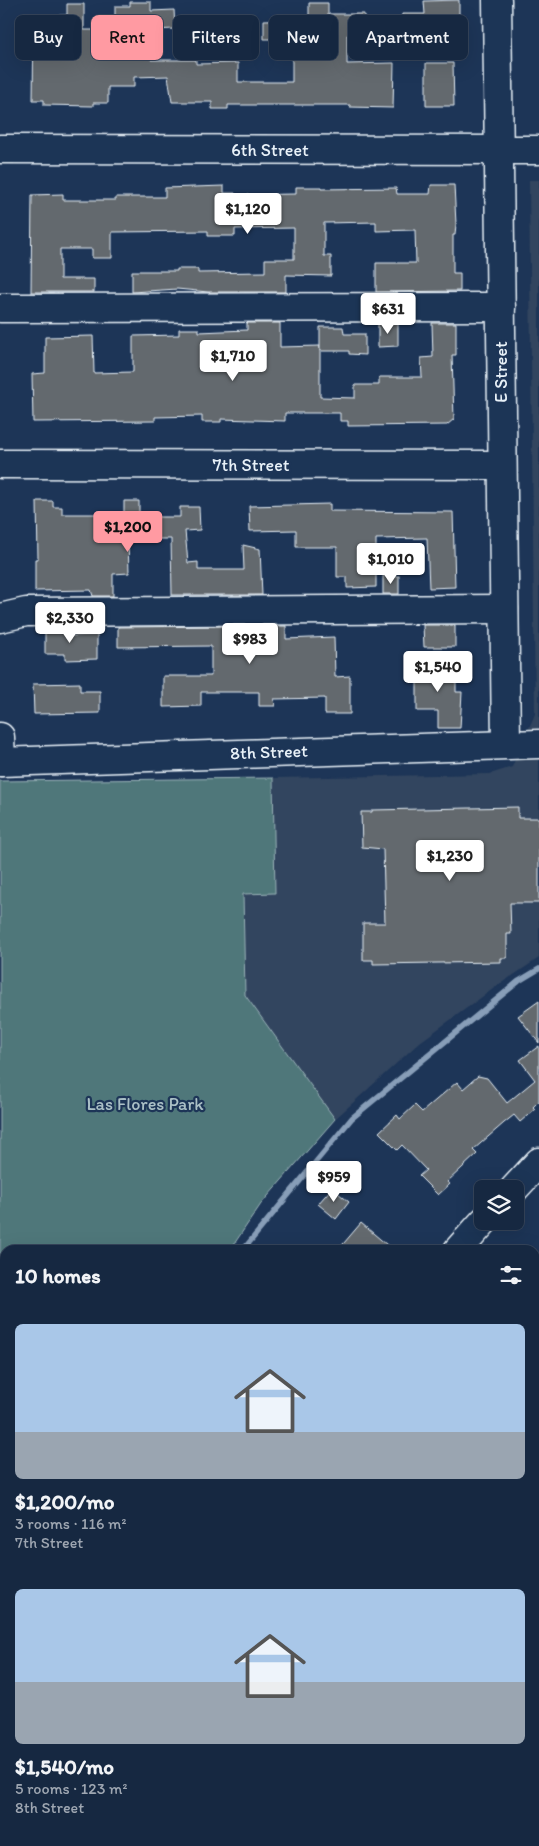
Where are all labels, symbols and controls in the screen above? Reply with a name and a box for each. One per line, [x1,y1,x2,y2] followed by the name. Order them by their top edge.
[15,15,81,60] chip: Buy
[91,15,163,60] chip: Rent
[173,15,259,60] chip: Filters
[269,15,338,60] chip: New
[348,15,468,60] chip: Apartment
[231,139,309,161] street label: 6th Street
[207,192,289,235] pin: $1,120
[225,199,271,218] text: $1,120
[358,292,418,335] pin: $631
[372,299,404,318] text: $631
[192,340,274,382] pin: $1,710
[490,341,512,403] street label: E Street
[211,346,255,365] text: $1,710
[213,454,290,476] street label: 7th Street
[87,510,169,553] pin: $1,200
[104,517,152,536] text: $1,200
[350,542,432,585] pin: $1,010
[368,549,414,568] text: $1,010
[29,602,111,644] pin: $2,330
[46,608,94,627] text: $2,330
[220,622,280,665] pin: $983
[233,629,267,648] text: $983
[397,650,479,693] pin: $1,540
[414,657,462,676] text: $1,540
[230,740,309,764] street label: 8th Street
[409,840,491,882] pin: $1,230
[427,846,473,865] text: $1,230
[86,1093,204,1115] park label: Las Flores Park
[304,1160,364,1203] pin: $959
[317,1167,351,1186] text: $959
[474,1180,524,1230] map controls
[474,1180,524,1230] button: layers
[497,1261,525,1289] icon: filters
[15,1263,101,1288] text: 10 homes
[225,1356,315,1446] icon: home
[15,1489,114,1514] text: $1,200/mo
[15,1514,126,1533] text: 3 rooms · 116 m²
[15,1533,83,1552] text: 7th Street
[225,1621,315,1711] icon: home
[15,1754,114,1779] text: $1,540/mo
[15,1779,127,1798] text: 5 rooms · 123 m²
[15,1798,84,1817] text: 8th Street

